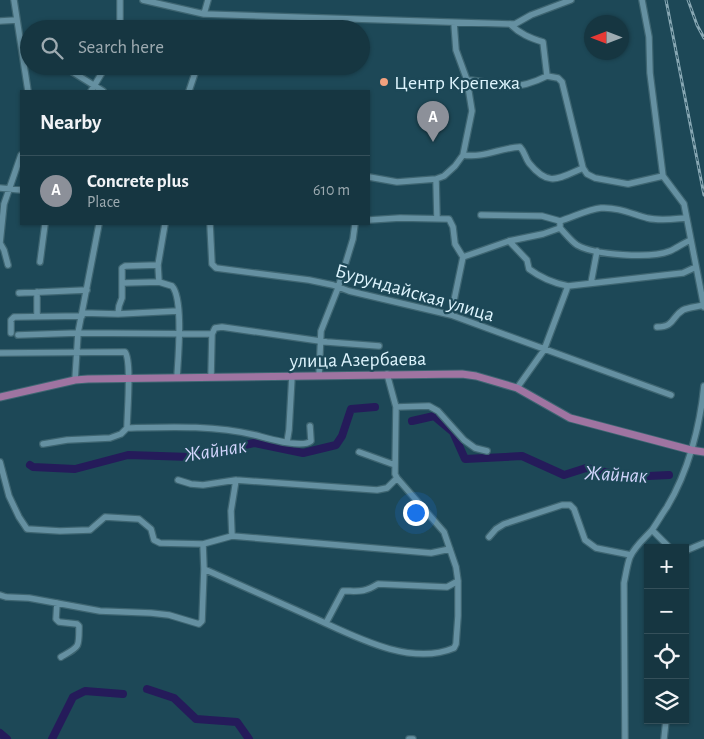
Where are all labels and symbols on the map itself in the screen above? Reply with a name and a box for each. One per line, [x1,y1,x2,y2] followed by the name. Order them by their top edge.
[584,15,629,60] north arrow
[394,73,520,93] place label: Центр Крепежа
[378,76,390,88] marker: Центр Крепежа
[417,101,449,142] pin: A
[333,261,497,325] street label: Бурундайская улица
[289,349,427,371] street label: улица Азербаева
[182,435,248,466] water label: Жайнак
[584,462,648,487] water label: Жайнак
[403,500,429,526] your location

